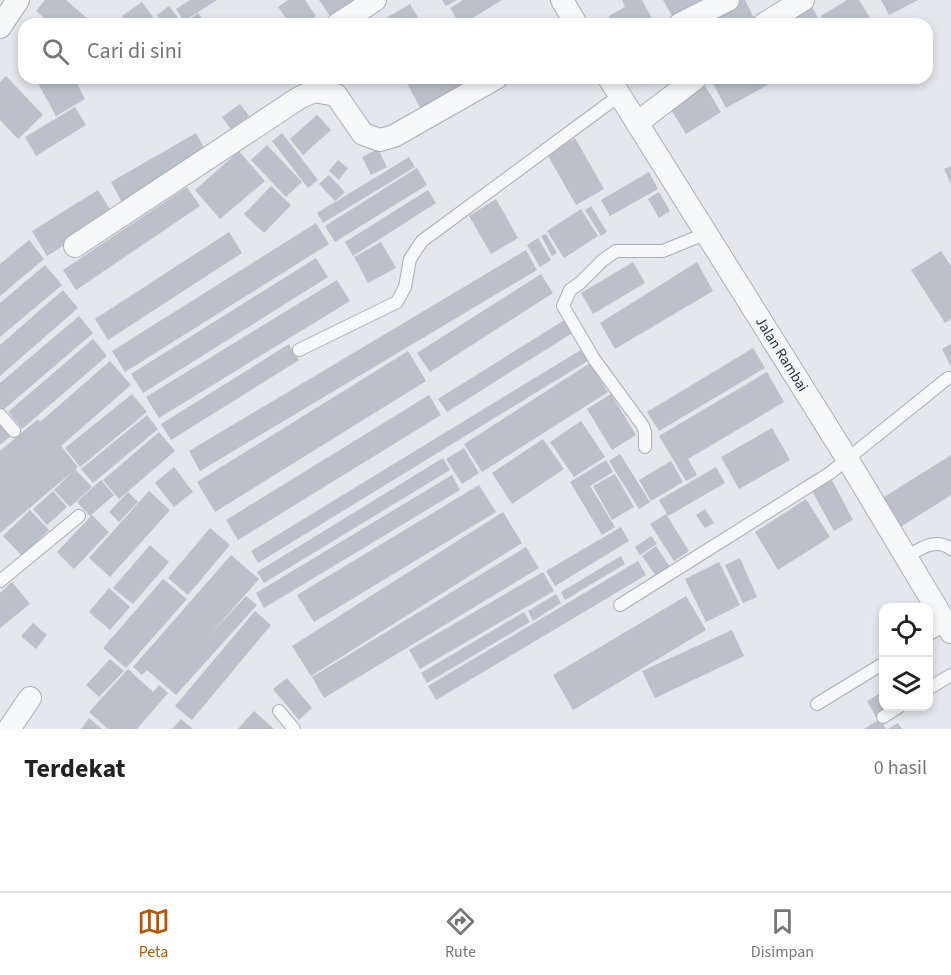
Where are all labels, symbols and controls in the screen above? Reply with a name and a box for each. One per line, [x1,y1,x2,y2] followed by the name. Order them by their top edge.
[18,18,933,84] search box
[39,35,72,68] icon: search
[87,35,182,67] text: Cari di sini
[750,313,813,396] street label: Jalan Rambai
[879,603,933,711] map controls
[879,603,933,657] button: locate
[879,657,933,711] button: layers
[24,750,126,787] text: Terdekat
[874,754,927,782] text: 0 hasil
[137,905,170,963] tab: Peta
[444,905,477,963] tab: Rute
[751,905,814,963] tab: Disimpan

